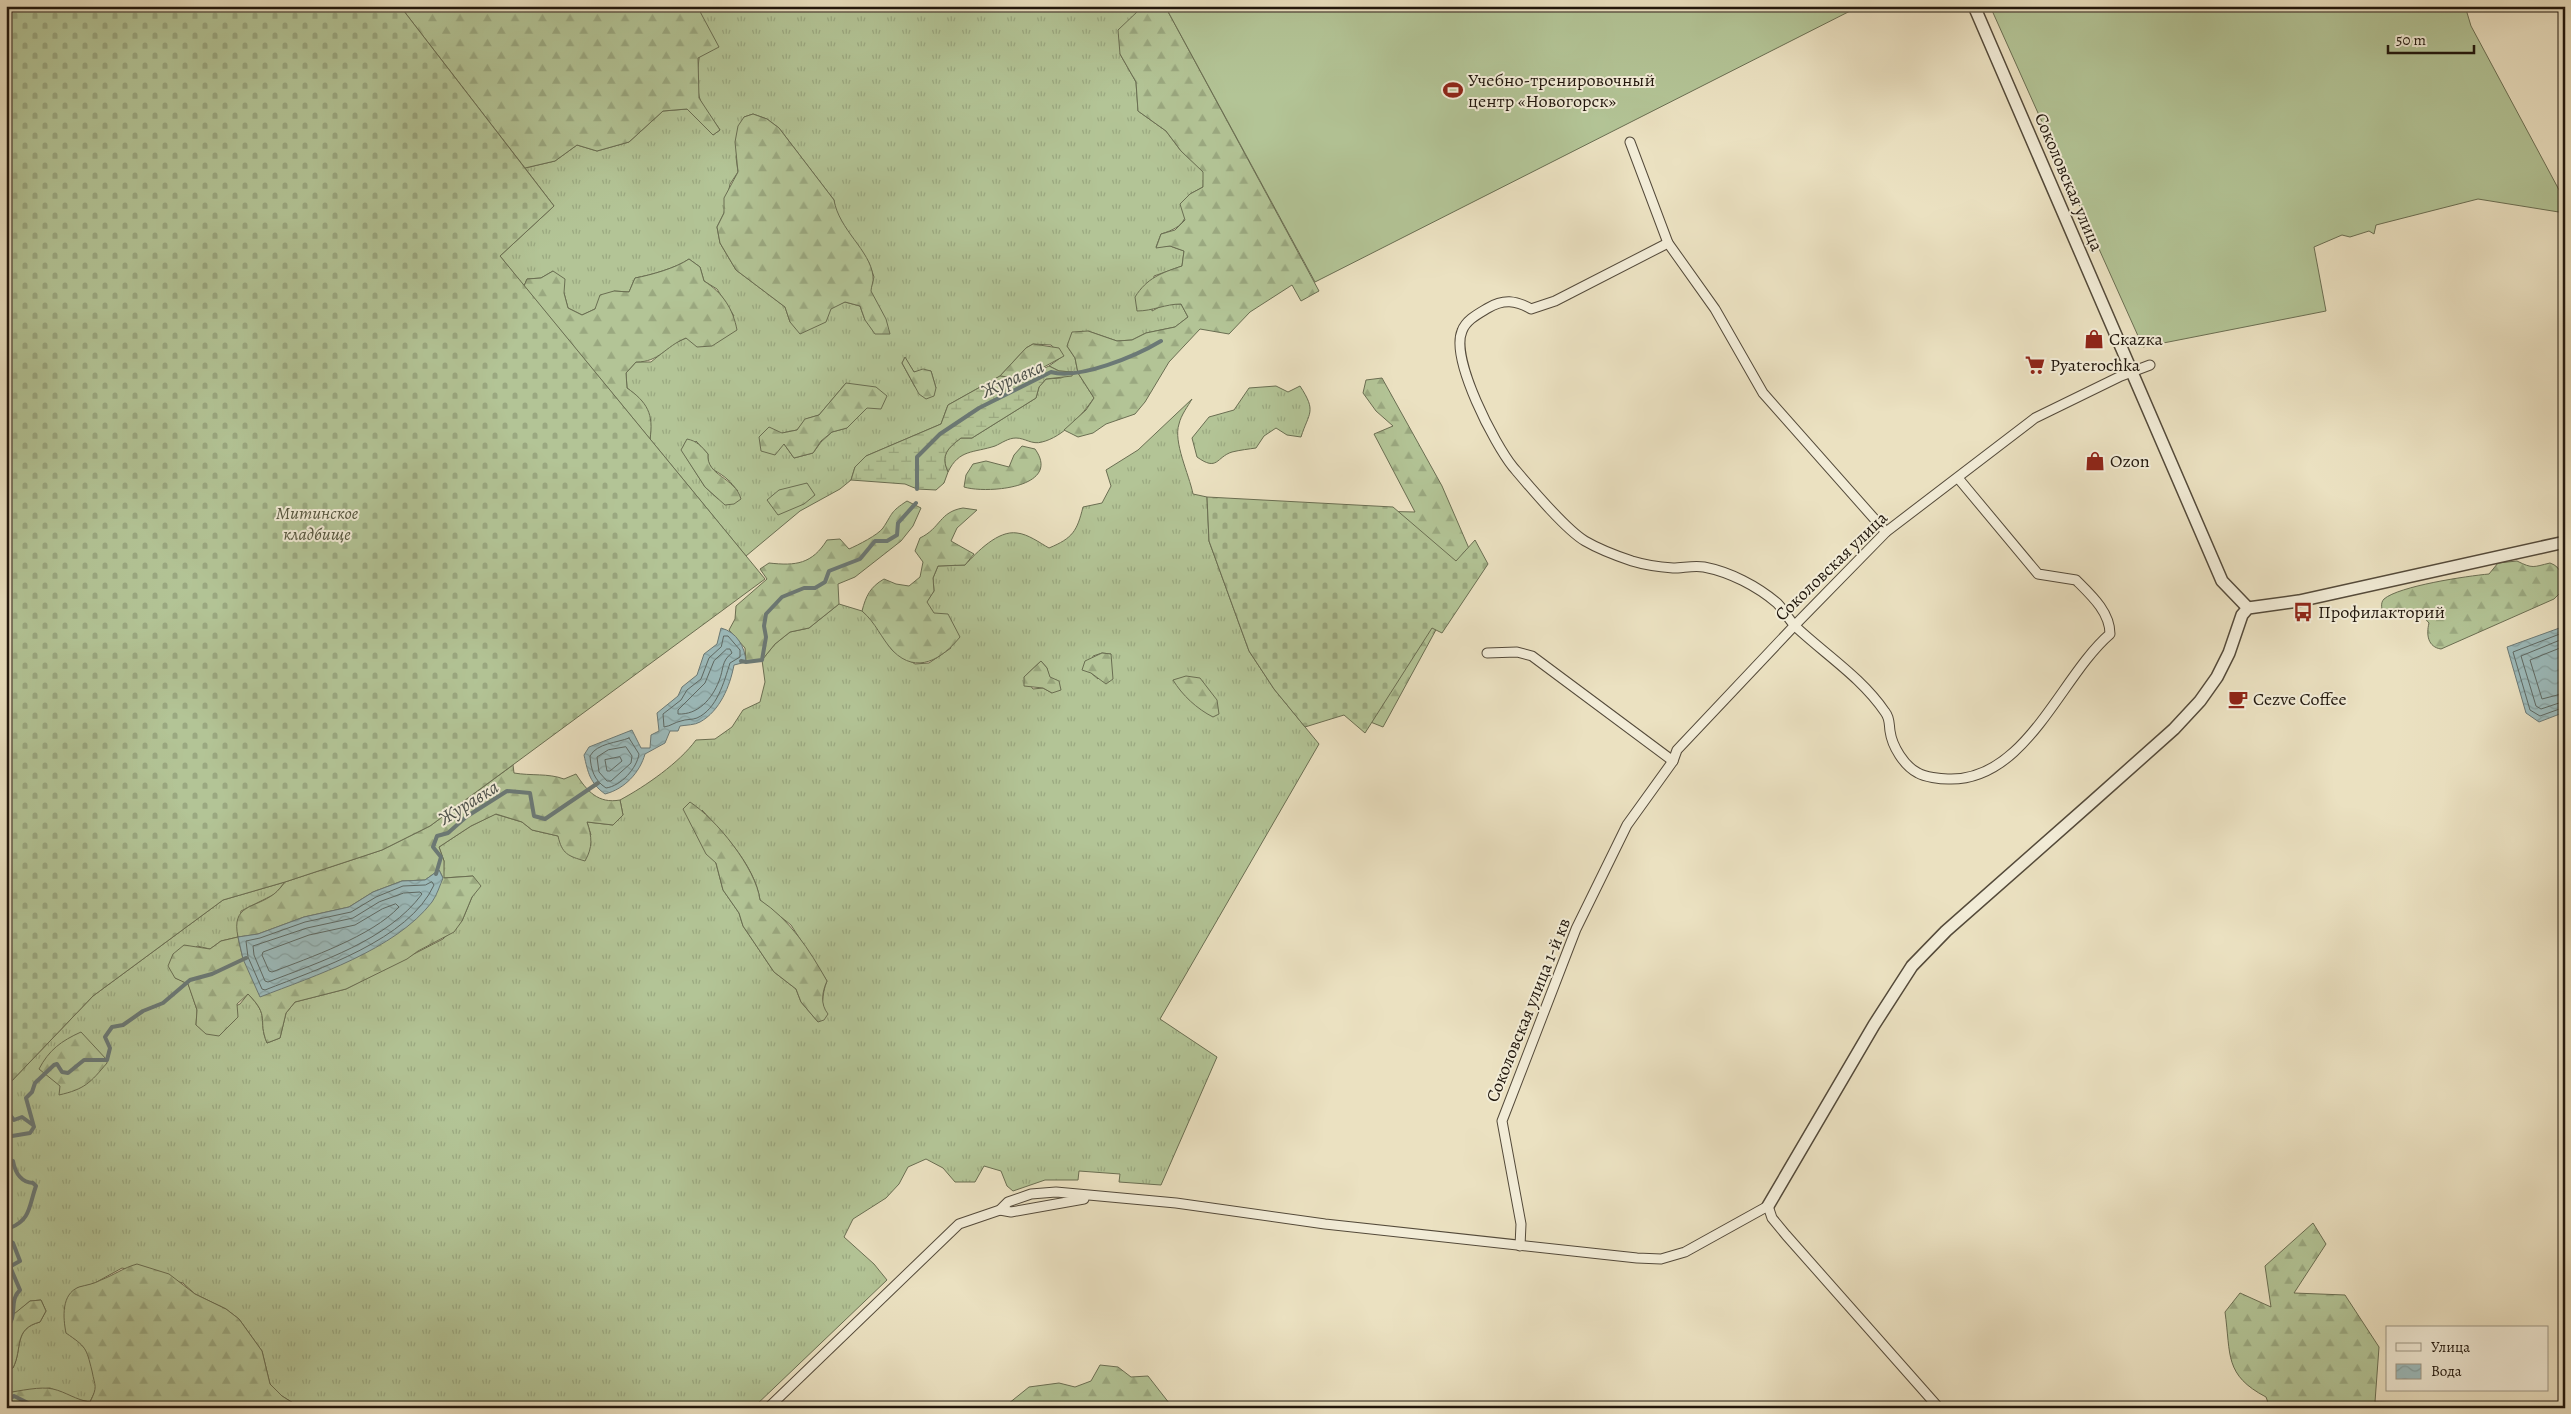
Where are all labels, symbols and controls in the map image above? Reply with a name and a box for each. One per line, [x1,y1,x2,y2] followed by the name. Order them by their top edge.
[2388,22,2475,54] scale bar
[2396,30,2426,50] text: 50 m
[1468,68,1655,113] place label: Учебно-тренировочный центр «Новогорск»
[1442,79,1464,101] sports icon: Учебно-тренировочный центр «Новогорск»
[2029,109,2109,255] street label: Соколовская улица
[2109,327,2163,351] place label: Скаzка
[2083,328,2105,350] shop icon: Скаzка
[976,353,1048,405] water label: Журавка
[2050,353,2141,377] place label: Pyaterochka
[2024,354,2046,376] supermarket icon: Pyaterochka
[2110,449,2150,473] place label: Ozon
[2084,450,2106,472] shop icon: Ozon
[276,501,359,546] park label: Митинское кладбище
[1769,505,1893,626] street label: Соколовская улица
[2318,600,2445,624] place label: Профилакторий
[2292,601,2314,623] bus stop icon: Профилакторий
[2253,687,2347,711] place label: Cezve Coffee
[2227,688,2249,710] cafe icon: Cezve Coffee
[433,774,504,832] water label: Журавка
[1480,914,1576,1106] street label: Соколовская улица 1-й кв
[2386,1326,2548,1392] legend
[2431,1337,2470,1357] text: Улица
[2431,1361,2462,1381] text: Вода

